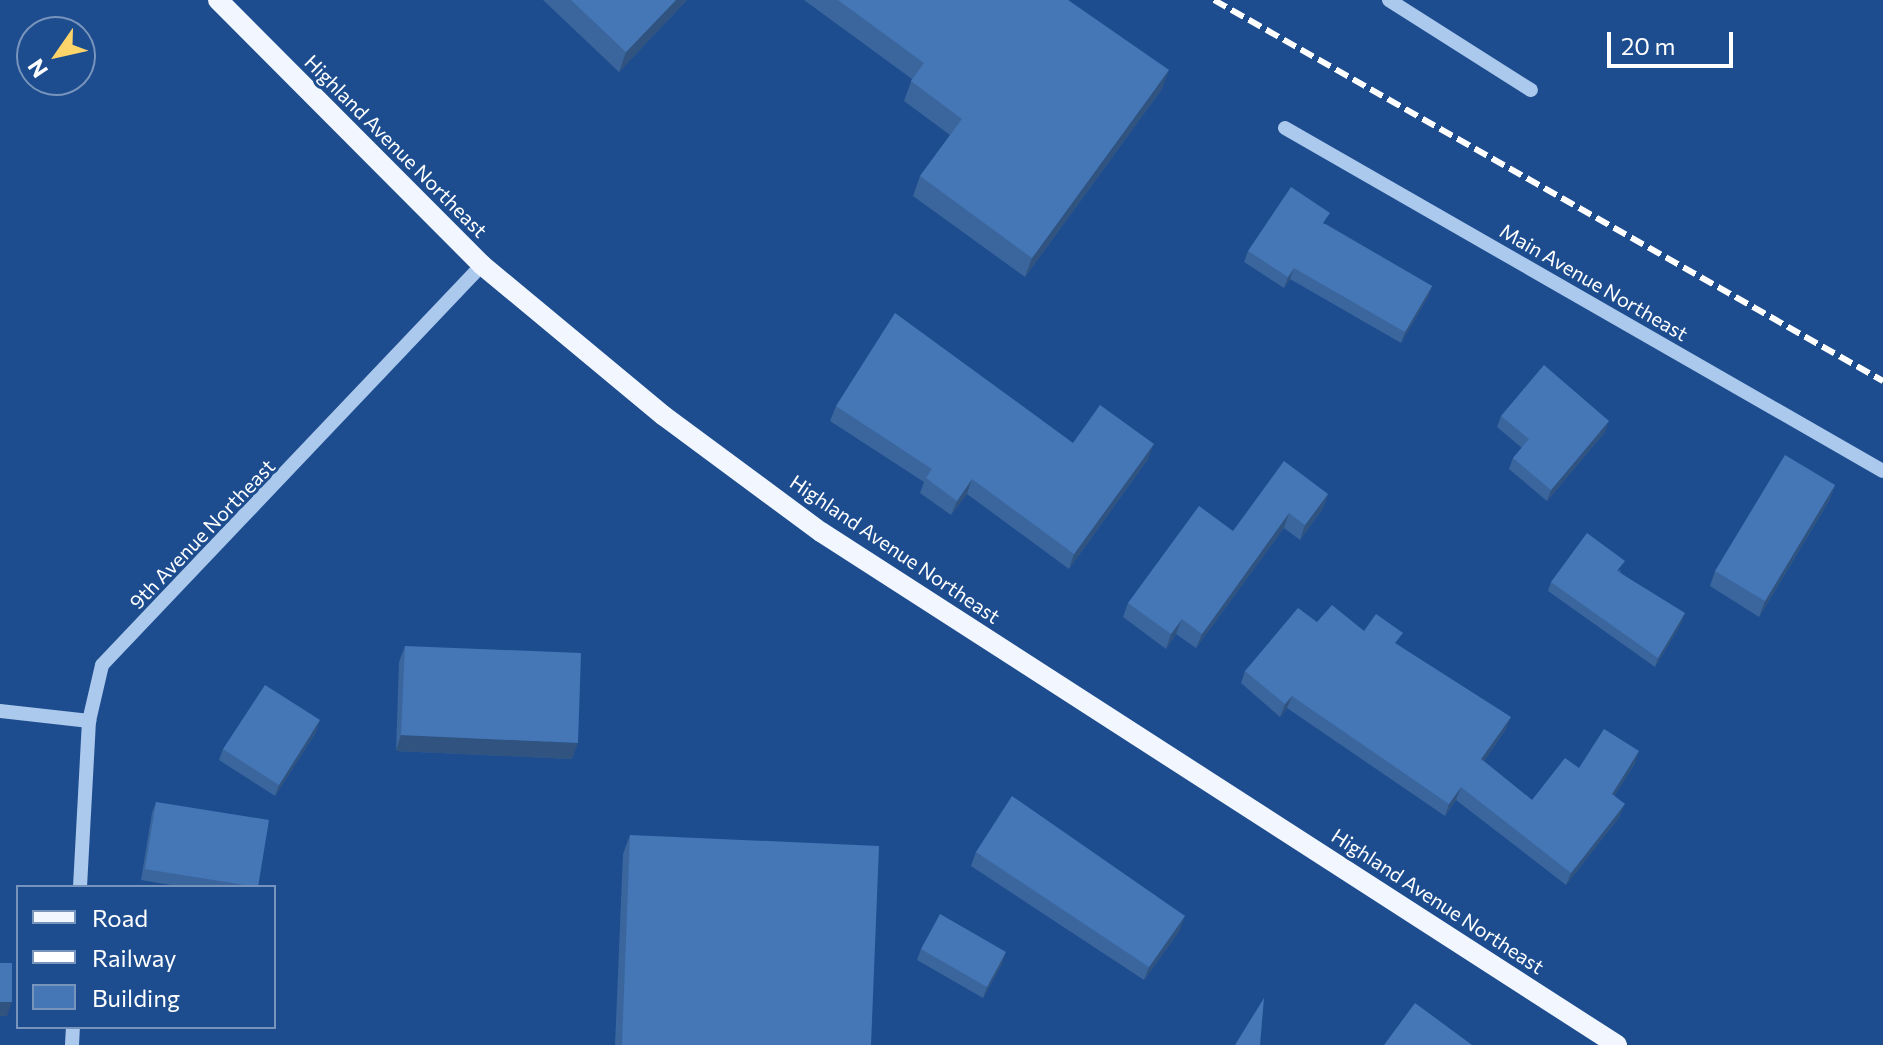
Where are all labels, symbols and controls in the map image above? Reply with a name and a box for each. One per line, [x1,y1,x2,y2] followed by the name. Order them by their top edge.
[16,16,96,96] north arrow
[1611,16,1737,66] scale bar
[1621,31,1675,60] text: 20 m
[300,50,492,242] street label: Highland Avenue Northeast
[22,54,53,83] text: N
[1496,218,1692,346] street label: Main Avenue Northeast
[124,454,280,614] street label: 9th Avenue Northeast
[785,470,1005,628] street label: Highland Avenue Northeast
[1327,823,1549,979] street label: Highland Avenue Northeast
[16,885,276,1029] legend
[92,903,148,932] text: Road
[92,943,177,972] text: Railway
[92,983,180,1012] text: Building

